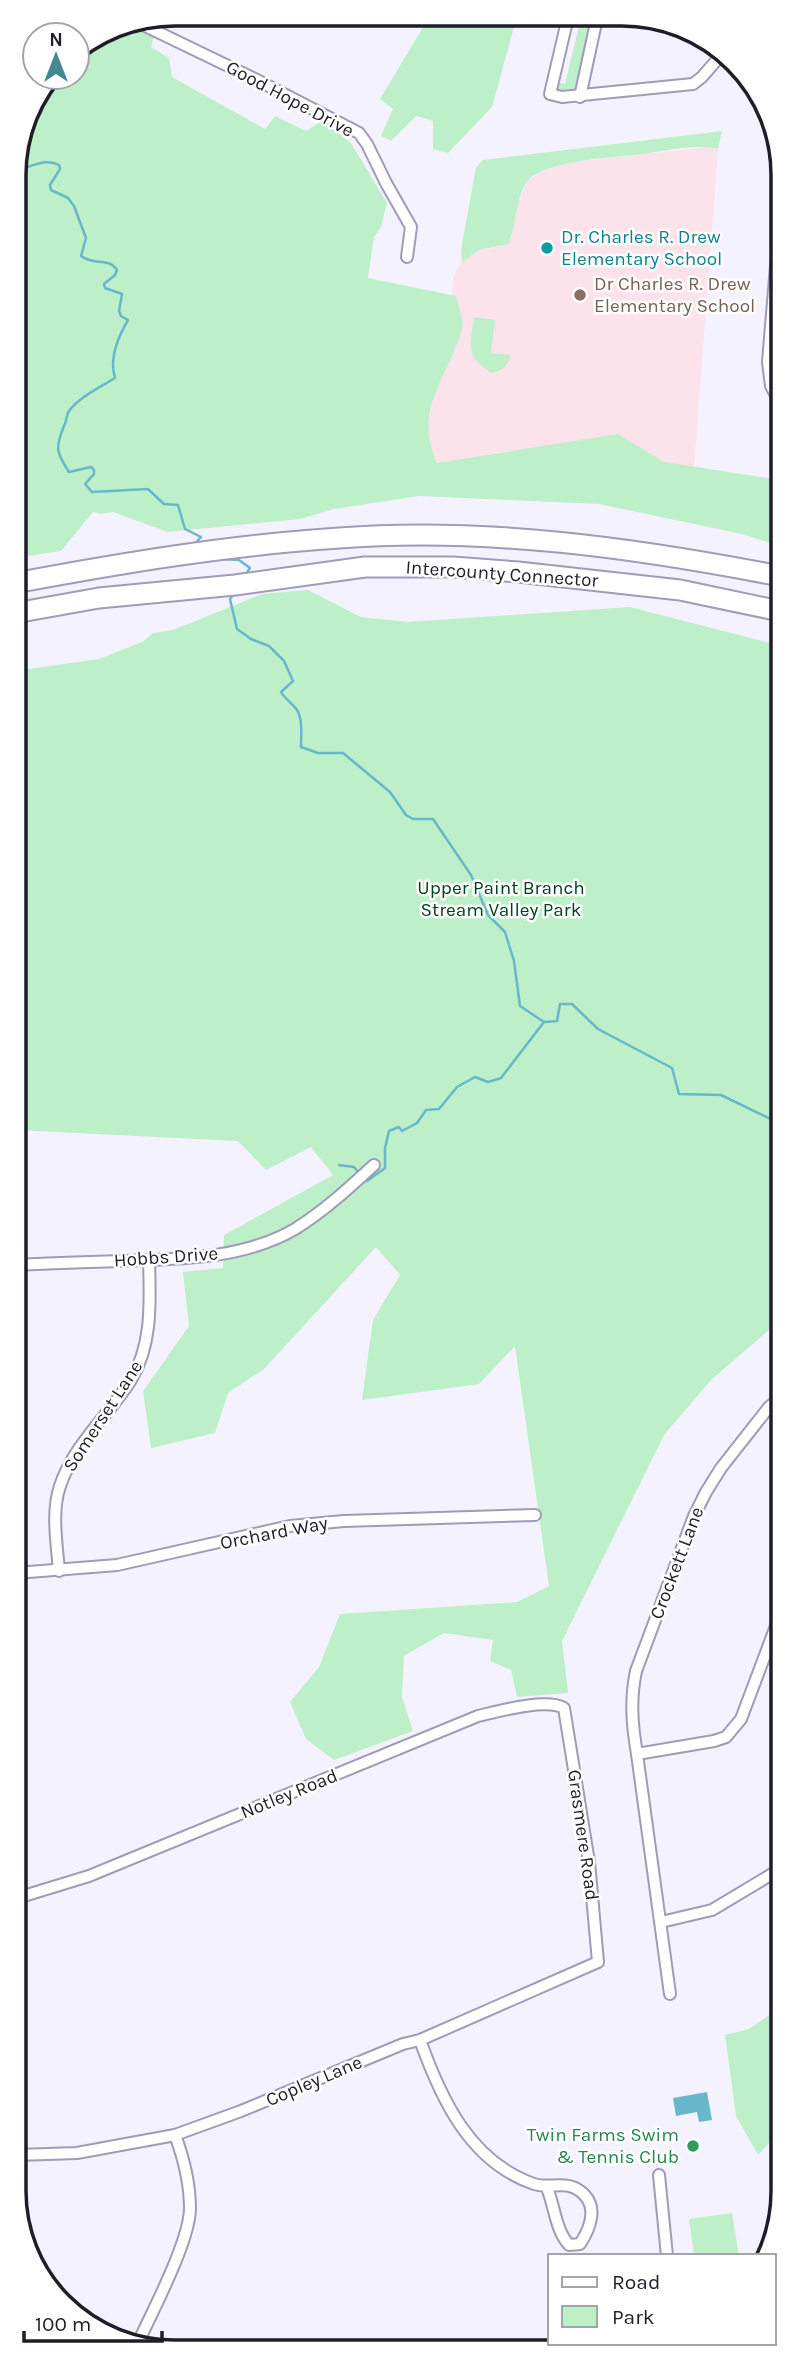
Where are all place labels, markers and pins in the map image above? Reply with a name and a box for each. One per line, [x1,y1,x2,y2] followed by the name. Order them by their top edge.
[561,226,722,270] place label: Dr. Charles R. Drew Elementary School
[539,240,555,256] marker: Dr. Charles R. Drew Elementary School
[594,273,755,317] place label: Dr Charles R. Drew Elementary School
[572,287,588,303] marker: Dr Charles R. Drew Elementary School
[527,2124,679,2168] place label: Twin Farms Swim & Tennis Club
[685,2138,701,2154] marker: Twin Farms Swim & Tennis Club

